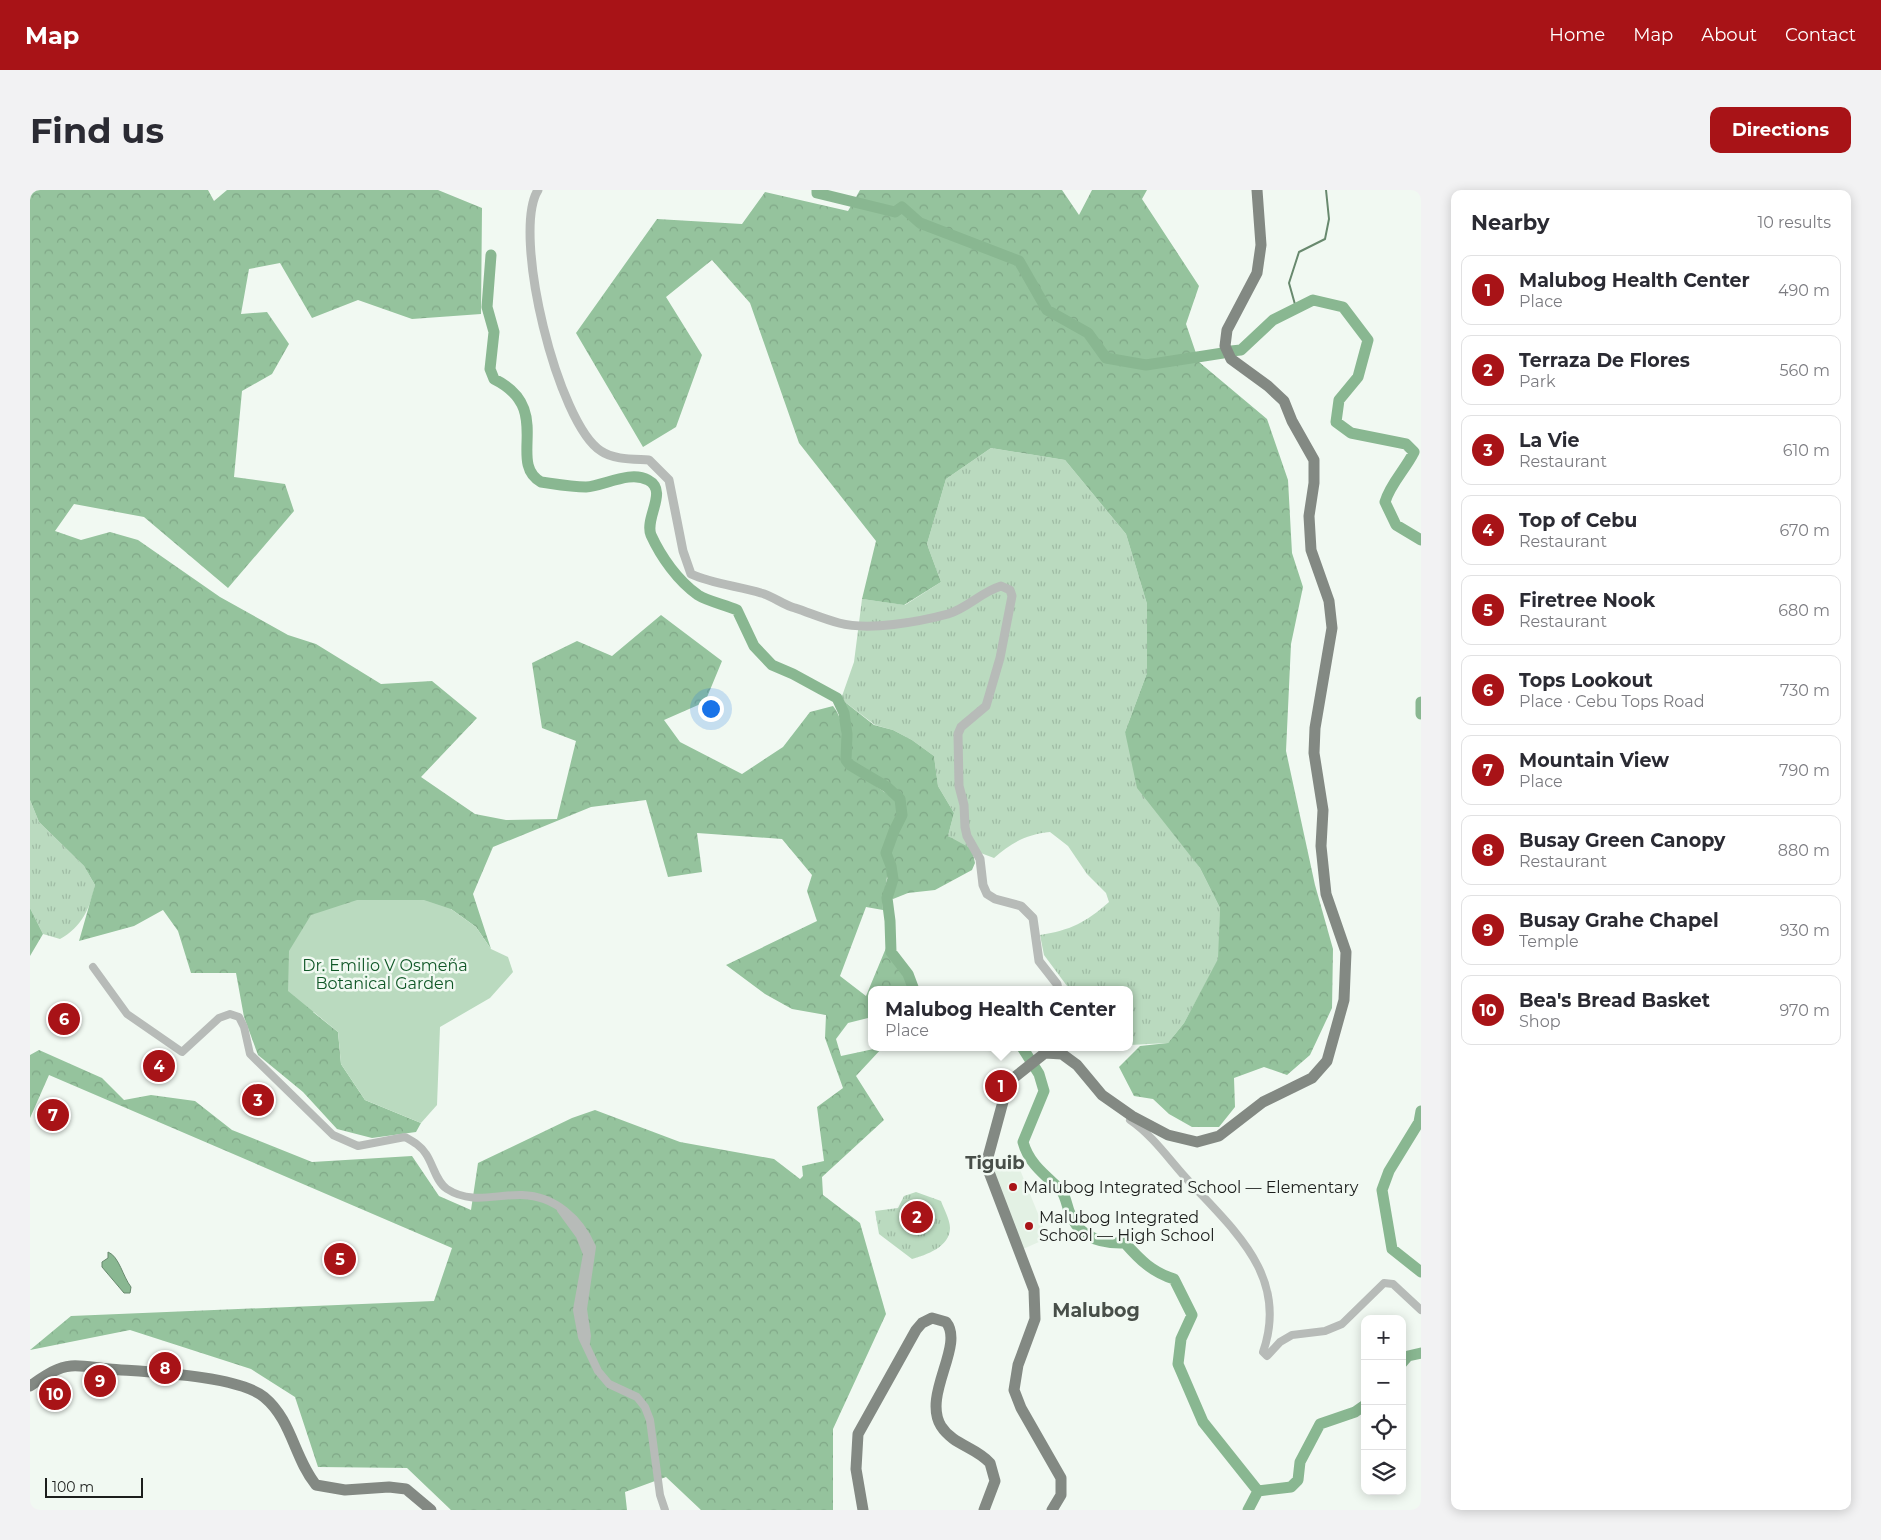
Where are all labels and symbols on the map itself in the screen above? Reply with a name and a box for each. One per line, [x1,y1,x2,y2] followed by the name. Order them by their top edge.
[698,696,724,722] your location
[302,956,468,993] park label: Dr. Emilio V Osmeña Botanical Garden
[48,1000,80,1038] pin: 6
[143,1047,175,1085] pin: 4
[985,1067,1017,1105] pin: 1
[242,1081,274,1119] pin: 3
[37,1096,69,1134] pin: 7
[965,1152,1025,1174] district label: Tiguib
[1023,1178,1359,1197] place label: Malubog Integrated School — Elementary
[1007,1181,1019,1193] marker: Malubog Integrated School — Elementary
[901,1198,933,1236] pin: 2
[1039,1208,1214,1245] place label: Malubog Integrated School — High School
[1023,1220,1035,1232] marker: Malubog Integrated School — High School
[324,1240,356,1278] pin: 5
[1052,1299,1140,1322] district label: Malubog
[149,1349,181,1387] pin: 8
[84,1362,116,1400] pin: 9
[39,1375,71,1413] pin: 10
[45,1475,142,1498] scale bar

